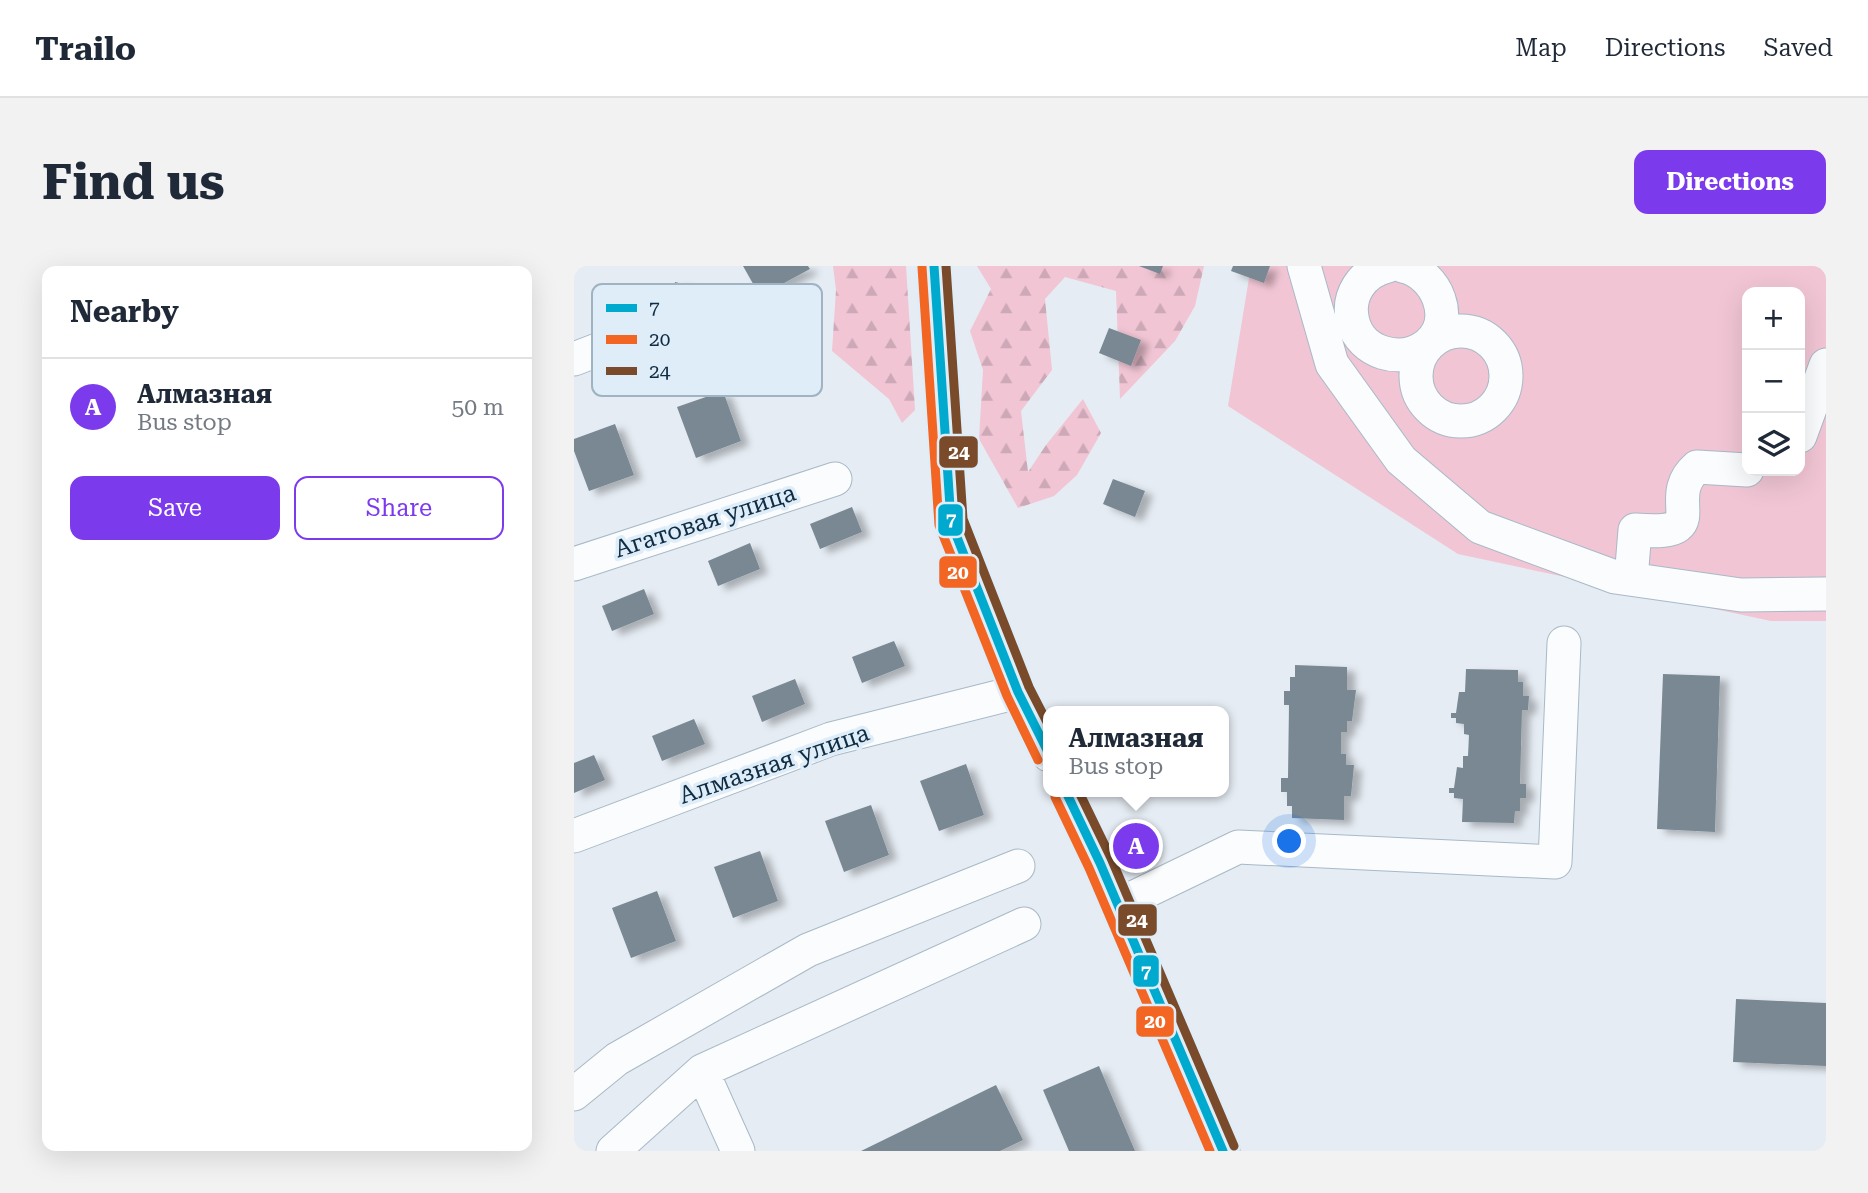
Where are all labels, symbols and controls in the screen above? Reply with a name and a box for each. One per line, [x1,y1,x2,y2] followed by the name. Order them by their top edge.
[35,29,136,68] text: Trailo
[1515,34,1567,62] text: Map
[1605,34,1725,62] text: Directions
[1763,34,1833,62] text: Saved
[1634,150,1826,214] button: Directions
[42,154,225,211] text: Find us
[592,284,822,396] legend
[1742,287,1805,476] map controls
[1742,287,1805,350] button: +
[70,294,179,329] text: Nearby
[649,297,660,320] text: 7
[649,328,670,351] text: 20
[1742,350,1805,413] button: −
[649,360,671,383] text: 24
[137,379,272,409] text: Алмазная
[85,394,101,421] text: A
[451,394,504,421] text: 50 m
[137,409,232,436] text: Bus stop
[1742,413,1805,476] button: layers
[938,435,979,469] line badge: 24
[948,441,970,464] text: 24
[70,476,280,540] button: Save
[294,476,504,540] button: Share
[611,478,799,564] street label: Агатовая улица
[937,503,964,537] line badge: 7
[946,508,957,531] text: 7
[938,555,978,589] line badge: 20
[947,561,969,584] text: 20
[1043,706,1229,797] popup
[675,718,873,810] street label: Алмазная улица
[1068,723,1204,753] text: Алмазная
[1068,753,1163,780] text: Bus stop
[1113,820,1159,872] pin: A
[1272,824,1306,858] your location
[1117,903,1158,937] line badge: 24
[1126,909,1148,932] text: 24
[1132,954,1160,988] line badge: 7
[1141,960,1152,983] text: 7
[1135,1005,1175,1038] line badge: 20
[1144,1010,1166,1033] text: 20

